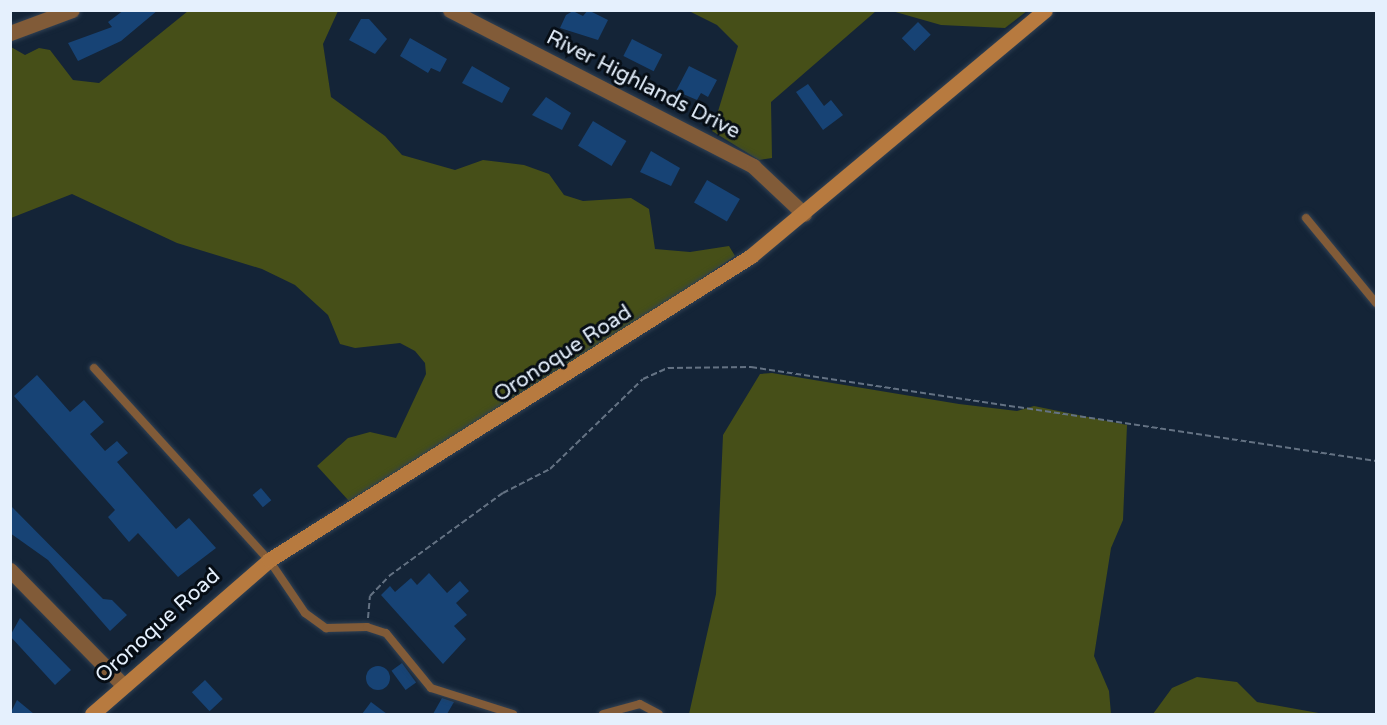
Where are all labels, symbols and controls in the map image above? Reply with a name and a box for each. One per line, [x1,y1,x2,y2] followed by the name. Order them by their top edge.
[542,25,744,145] street label: River Highlands Drive
[489,300,637,408] street label: Oronoque Road
[90,563,226,689] street label: Oronoque Road

